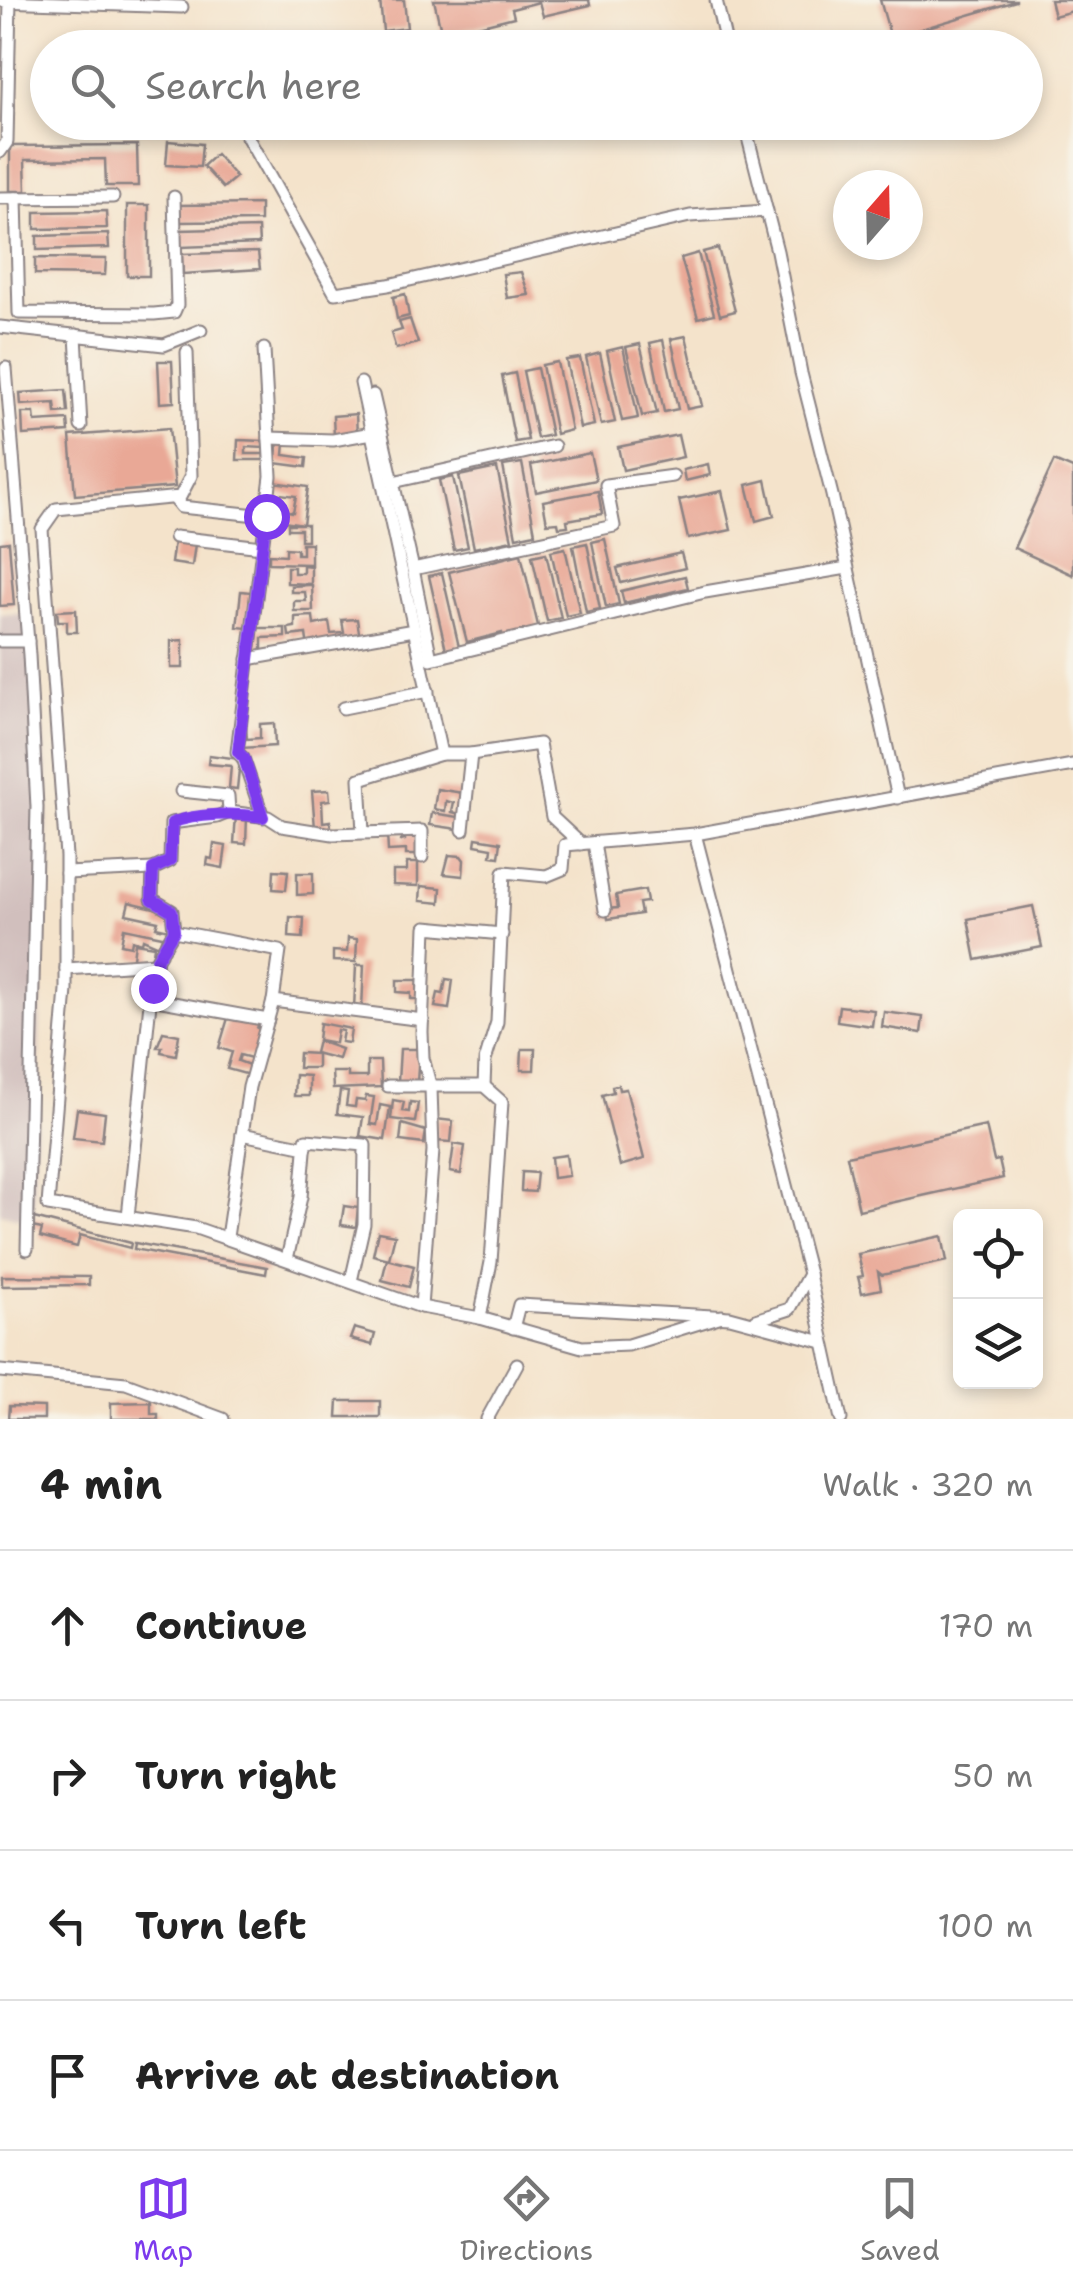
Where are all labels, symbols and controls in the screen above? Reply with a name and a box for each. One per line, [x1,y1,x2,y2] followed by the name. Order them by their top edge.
[30,30,1043,140] search box
[65,58,120,113] icon: search
[145,60,362,111] text: Search here
[833,170,923,260] north arrow
[244,494,290,540] route start
[131,966,177,1012] route end
[953,1209,1043,1389] map controls
[953,1209,1043,1299] button: locate
[953,1299,1043,1389] button: layers
[40,1456,162,1512] text: 4 min
[822,1463,1033,1506] text: Walk · 320 m
[40,1598,95,1653] icon: ahead
[135,1600,307,1651] text: Continue
[939,1604,1033,1647] text: 170 m
[40,1748,95,1803] icon: right
[135,1750,337,1801] text: Turn right
[953,1754,1033,1797] text: 50 m
[40,1898,95,1953] icon: left
[135,1900,307,1951] text: Turn left
[937,1904,1033,1947] text: 100 m
[40,2048,95,2103] icon: arrive
[135,2050,559,2101] text: Arrive at destination
[133,2171,193,2269] tab: Map
[460,2171,593,2269] tab: Directions
[860,2171,940,2269] tab: Saved

